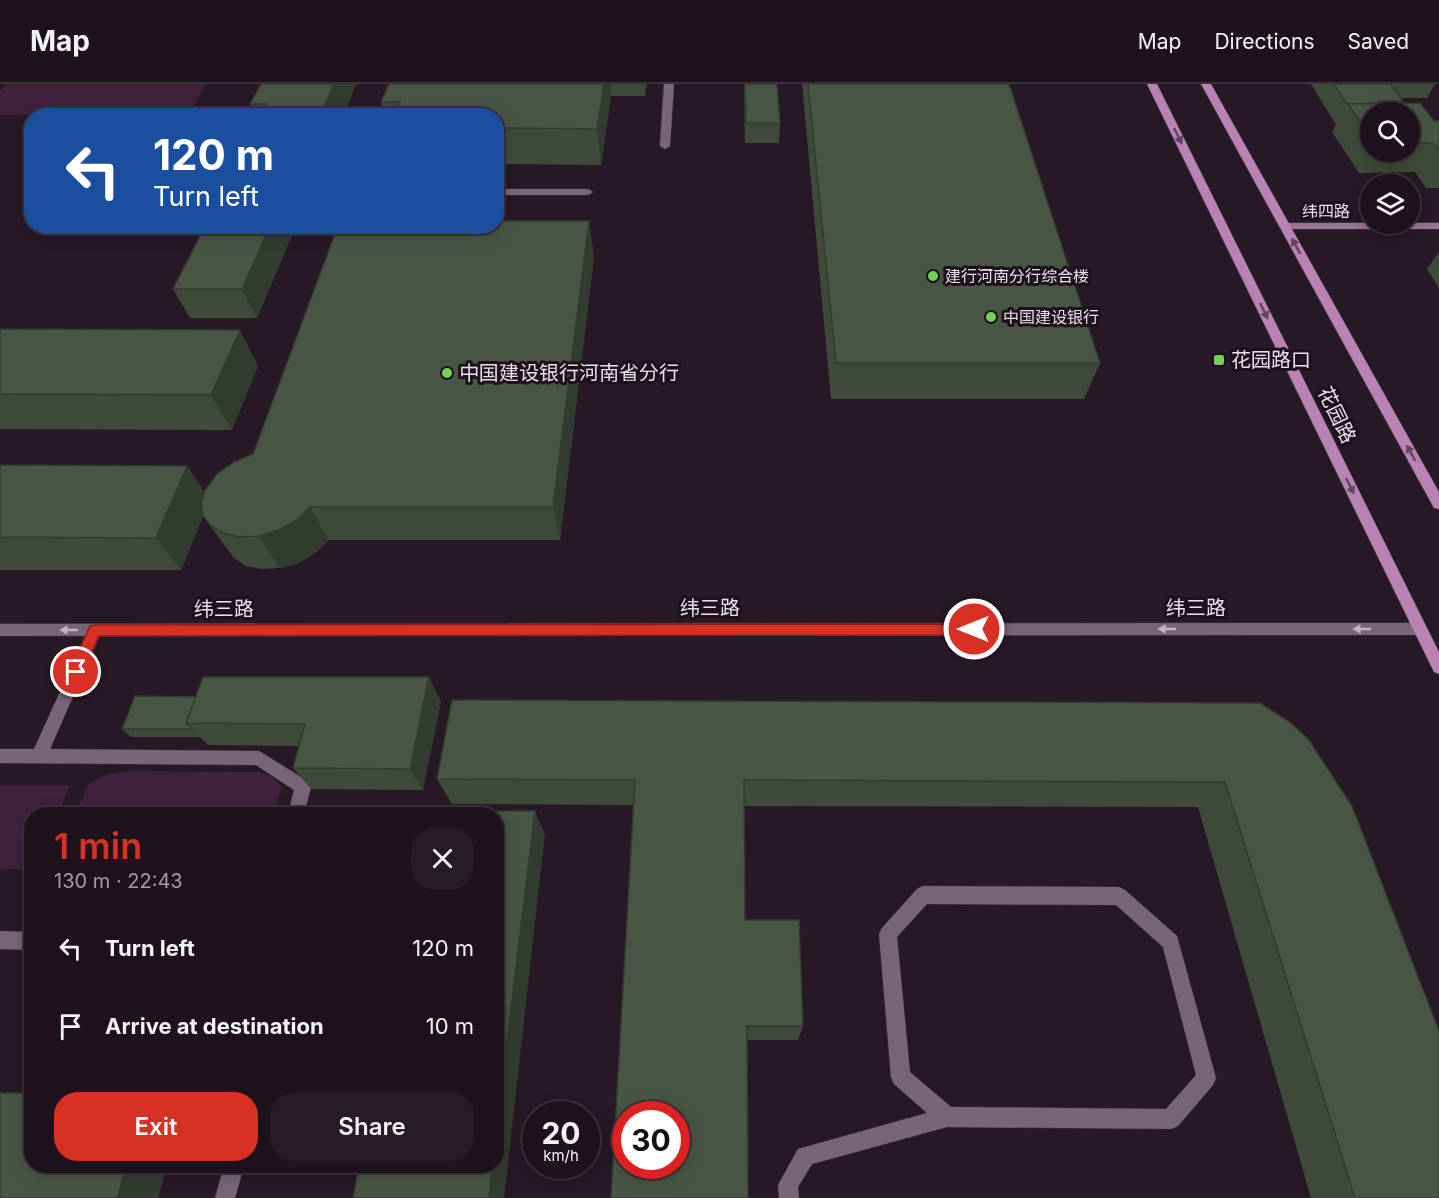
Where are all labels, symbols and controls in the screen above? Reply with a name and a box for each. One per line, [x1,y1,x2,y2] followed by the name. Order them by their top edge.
[30,24,90,58] text: Map
[1138,29,1181,54] text: Map
[1214,29,1315,54] text: Directions
[1348,29,1409,54] text: Saved
[1360,102,1420,234] map controls
[1360,102,1420,162] button: search
[1173,128,1182,145] one-way arrow
[153,129,274,180] text: 120 m
[54,132,132,210] icon: left
[1360,174,1420,234] button: layers
[153,180,259,213] text: Turn left
[1302,201,1350,221] street label: 纬四路
[1290,238,1301,254] one-way arrow
[945,266,1089,286] place label: 建行河南分行综合楼
[926,269,940,283] marker: 建行河南分行综合楼
[1259,303,1268,320] one-way arrow
[1003,307,1099,327] place label: 中国建设银行
[984,310,998,324] marker: 中国建设银行
[1231,348,1311,372] place label: 花园路口
[1212,353,1226,367] marker: 花园路口
[459,361,679,385] place label: 中国建设银行河南省分行
[440,366,454,380] marker: 中国建设银行河南省分行
[1313,383,1361,447] street label: 花园路
[1406,445,1416,462] one-way arrow
[1345,478,1355,495] one-way arrow
[680,596,740,620] street label: 纬三路
[1166,596,1226,620] street label: 纬三路
[194,597,254,621] street label: 纬三路
[942,597,1006,661] position arrow
[1157,624,1176,634] one-way arrow
[1352,624,1371,634] one-way arrow
[59,625,78,635] one-way arrow
[50,646,101,697] pin
[59,655,92,688] icon: arrive
[54,824,142,868] text: 1 min
[411,827,474,890] button: close
[54,869,183,893] text: 130 m · 22:43
[54,932,87,965] icon: left
[105,935,195,961] text: Turn left
[412,935,474,961] text: 120 m
[54,1010,87,1043] icon: arrive
[105,1013,324,1039] text: Arrive at destination
[426,1013,474,1039] text: 10 m
[54,1092,258,1161] button: Exit
[270,1092,474,1161] button: Share
[612,1101,690,1179] speed limit sign: 30
[541,1115,581,1151] text: 20
[543,1146,579,1165] text: km/h

